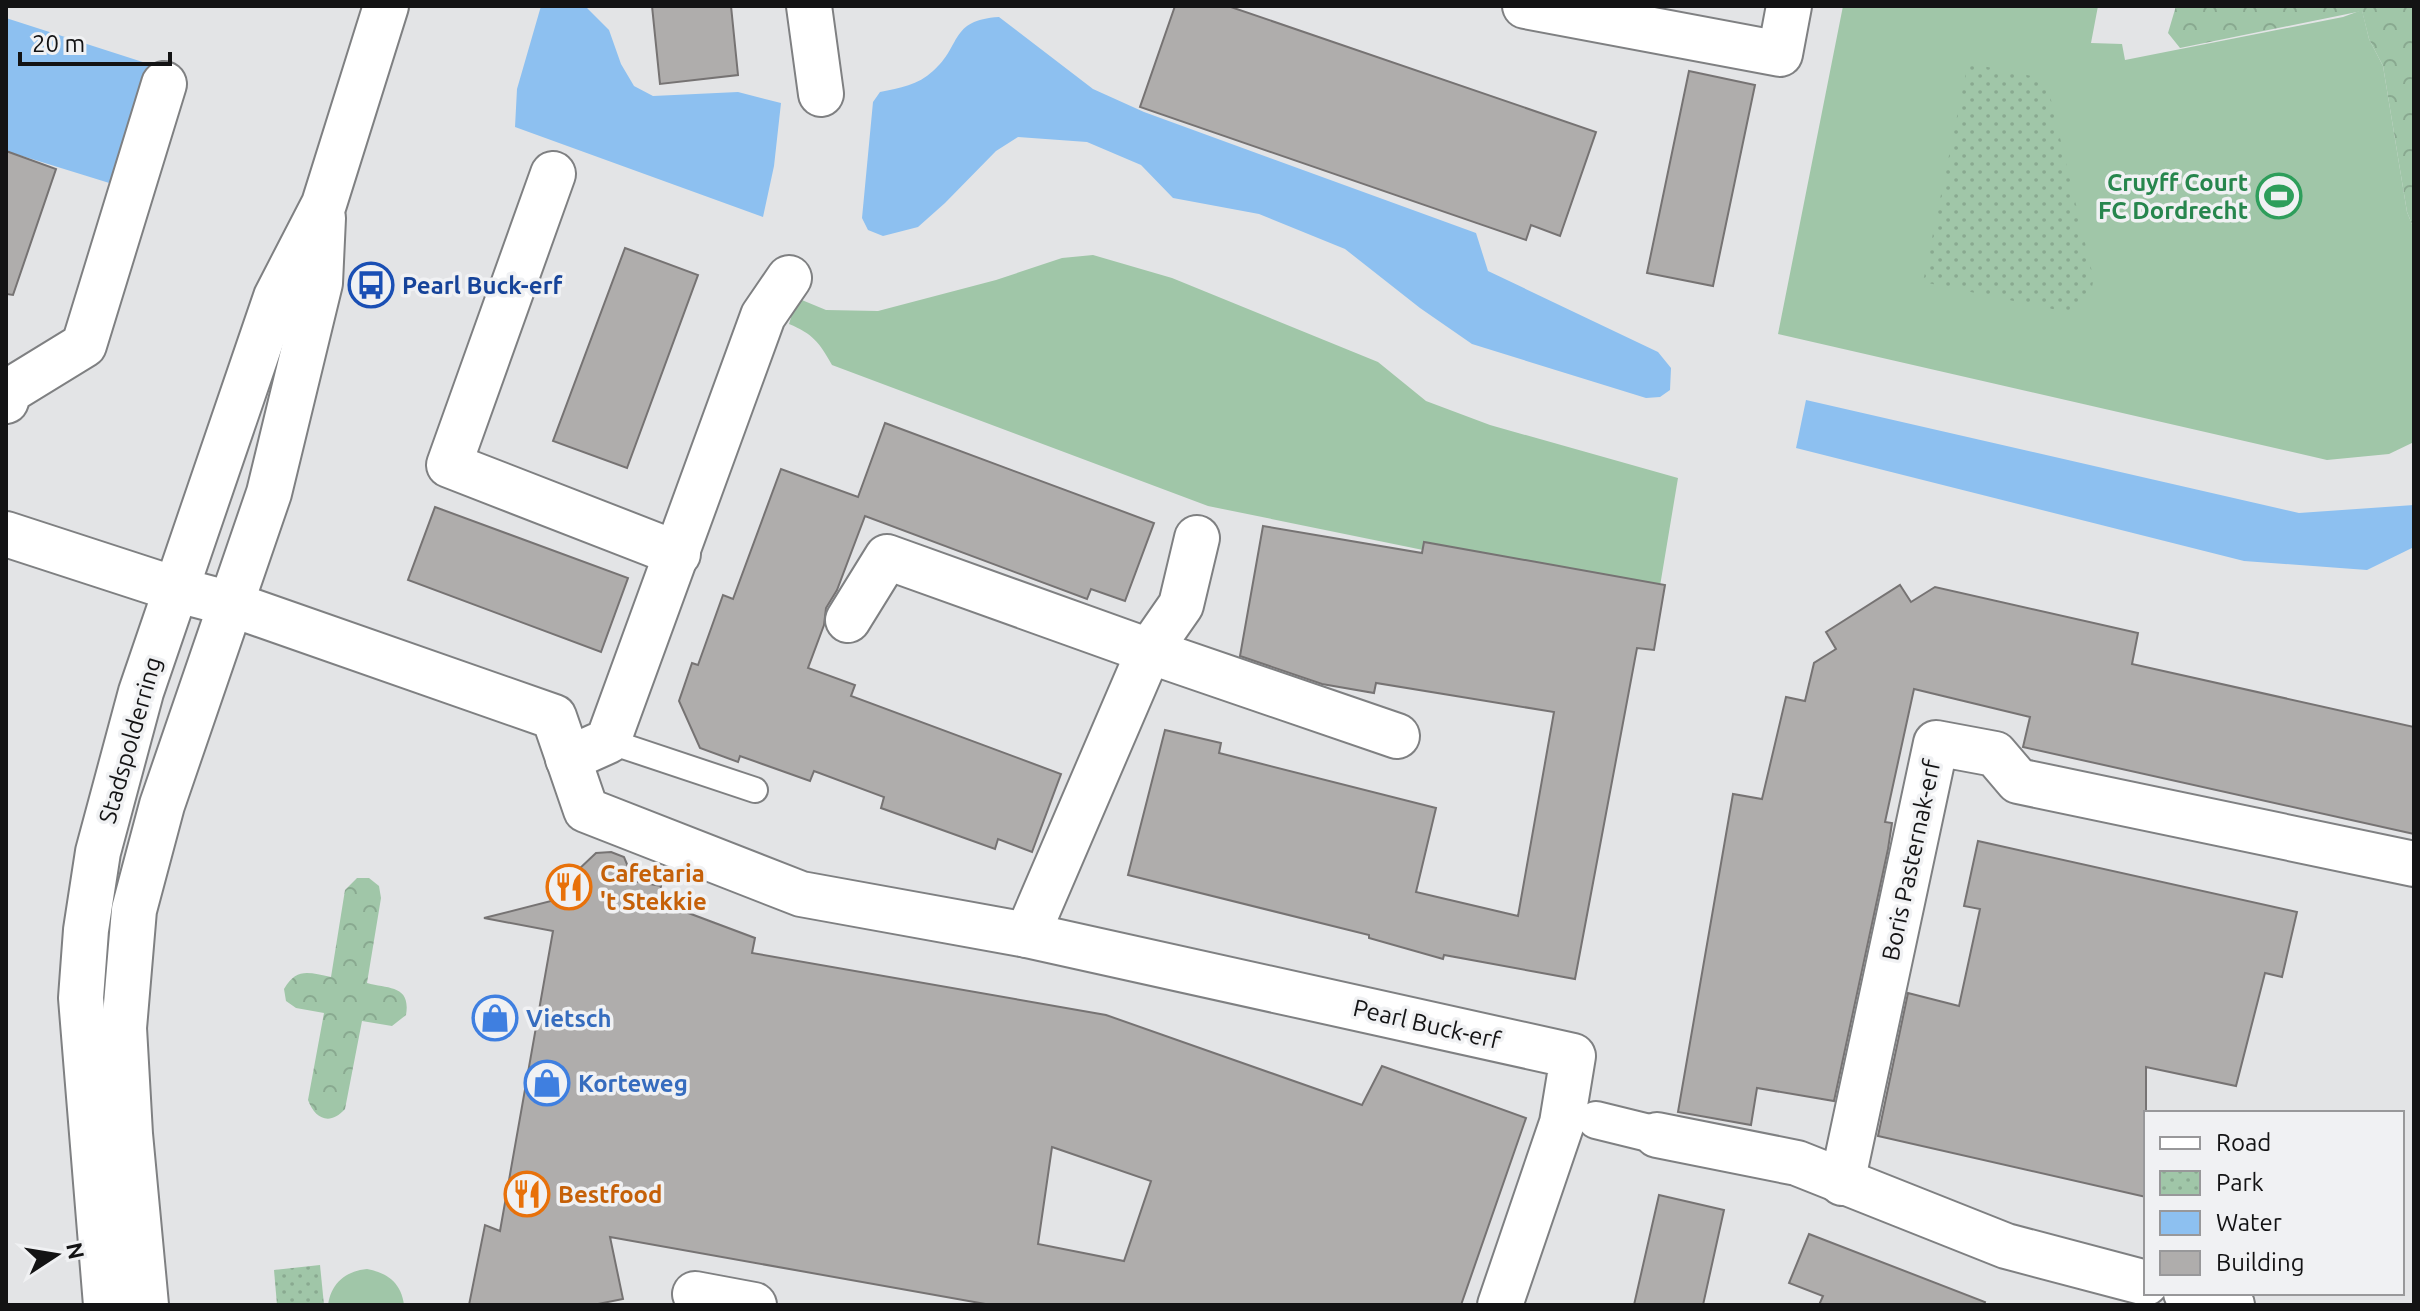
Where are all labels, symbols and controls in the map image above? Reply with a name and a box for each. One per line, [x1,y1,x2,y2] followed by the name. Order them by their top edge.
[20,16,170,66] scale bar
[32,30,85,57] text: 20 m
[2098,169,2248,224] place label: Cruyff Court FC Dordrecht
[2255,172,2303,220] sports icon: Cruyff Court FC Dordrecht
[347,261,395,309] bus stop icon: Pearl Buck-erf
[402,272,564,299] place label: Pearl Buck-erf
[93,654,167,826] street label: Stadspolderring
[1876,756,1946,963] street label: Boris Pasternak-erf
[600,860,707,915] place label: Cafetaria 't Stekkie
[545,863,593,911] restaurant icon: Cafetaria 't Stekkie
[471,994,519,1042] shop icon: Vietsch
[1351,994,1504,1054] street label: Pearl Buck-erf
[526,1005,612,1032] place label: Vietsch
[523,1059,571,1107] shop icon: Korteweg
[578,1070,688,1097] place label: Korteweg
[2144,1111,2404,1295] legend
[2216,1129,2271,1156] text: Road
[2216,1169,2264,1196] text: Park
[503,1170,551,1218] restaurant icon: Bestfood
[558,1181,662,1208] place label: Bestfood
[2216,1209,2282,1236] text: Water
[16,1215,96,1295] north arrow
[62,1240,90,1261] text: N
[2216,1249,2304,1276] text: Building

